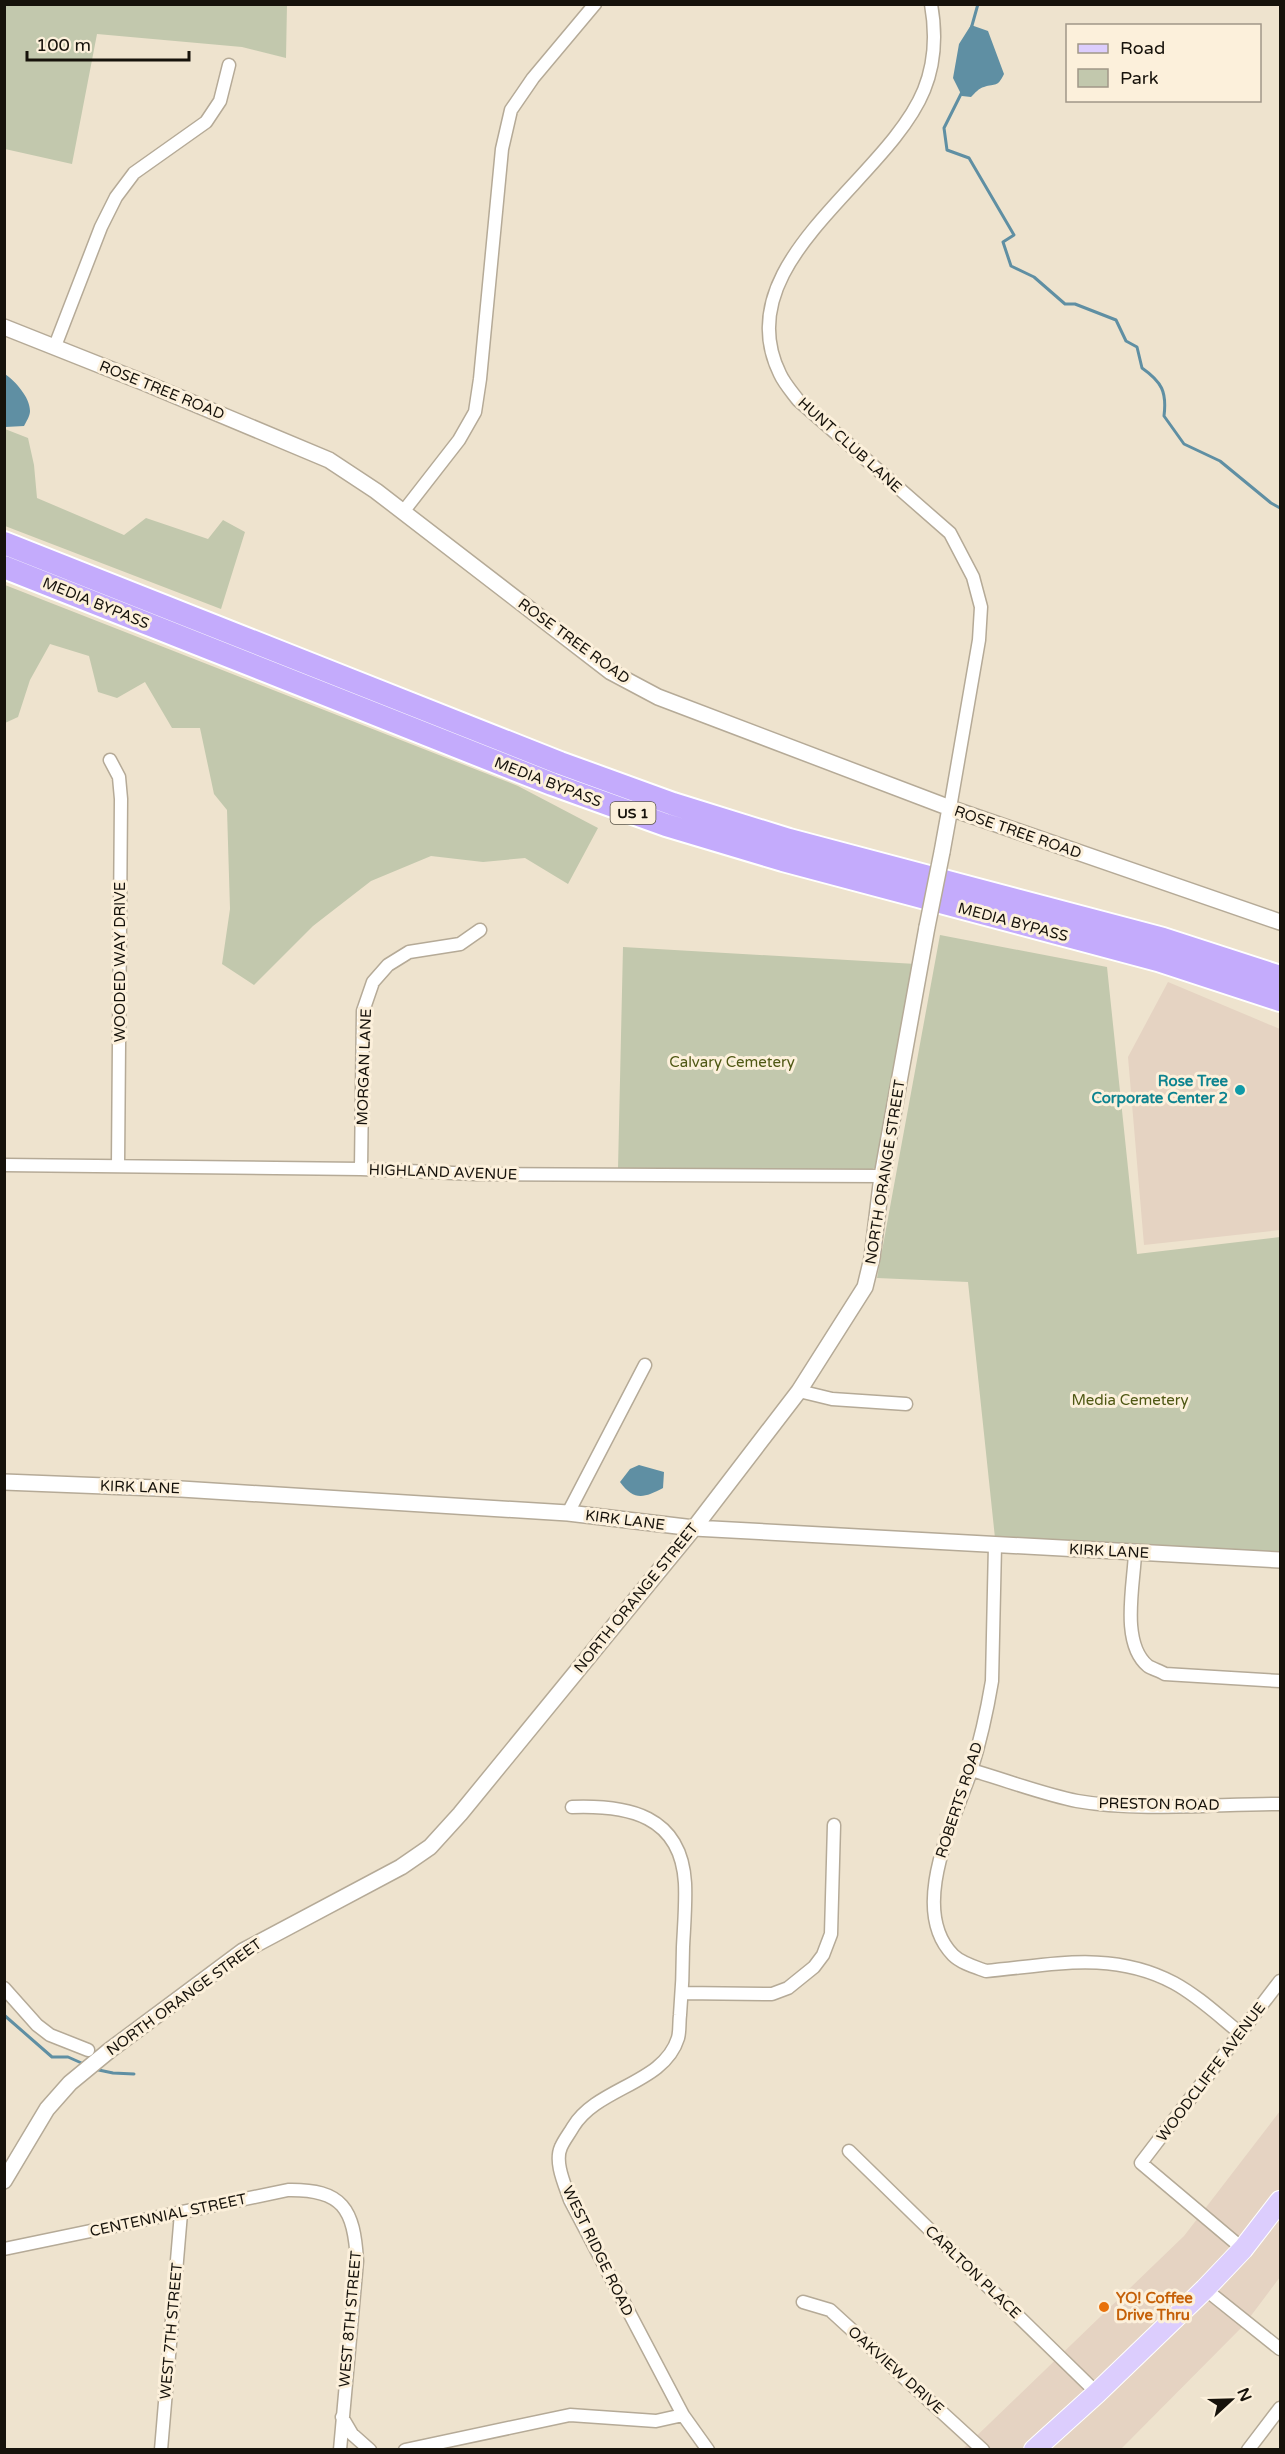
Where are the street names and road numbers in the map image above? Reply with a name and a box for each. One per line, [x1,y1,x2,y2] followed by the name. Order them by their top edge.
[97,357,227,423] street label: ROSE TREE ROAD
[794,394,906,496] street label: HUNT CLUB LANE
[40,573,152,633] street label: MEDIA BYPASS
[515,594,633,688] street label: ROSE TREE ROAD
[492,753,604,811] street label: MEDIA BYPASS
[610,802,656,824] road number: US 1
[952,802,1084,862] street label: ROSE TREE ROAD
[111,882,129,1042] street label: WOODED WAY DRIVE
[956,899,1070,945] street label: MEDIA BYPASS
[353,1008,375,1126] street label: MORGAN LANE
[861,1078,909,1266] street label: NORTH ORANGE STREET
[368,1160,518,1184] street label: HIGHLAND AVENUE
[100,1477,180,1497] street label: KIRK LANE
[584,1506,666,1534] street label: KIRK LANE
[570,1520,702,1676] street label: NORTH ORANGE STREET
[1069,1540,1149,1562] street label: KIRK LANE
[932,1740,986,1860] street label: ROBERTS ROAD
[1098,1794,1220,1814] street label: PRESTON ROAD
[103,1935,265,2059] street label: NORTH ORANGE STREET
[1153,1999,1269,2145] street label: WOODCLIFFE AVENUE
[559,2183,637,2319] street label: WEST RIDGE ROAD
[88,2190,248,2240] street label: CENTENNIAL STREET
[921,2222,1025,2322] street label: CARLTON PLACE
[335,2250,365,2388] street label: WEST 8TH STREET
[156,2262,186,2400] street label: WEST 7TH STREET
[844,2322,948,2418] street label: OAKVIEW DRIVE

